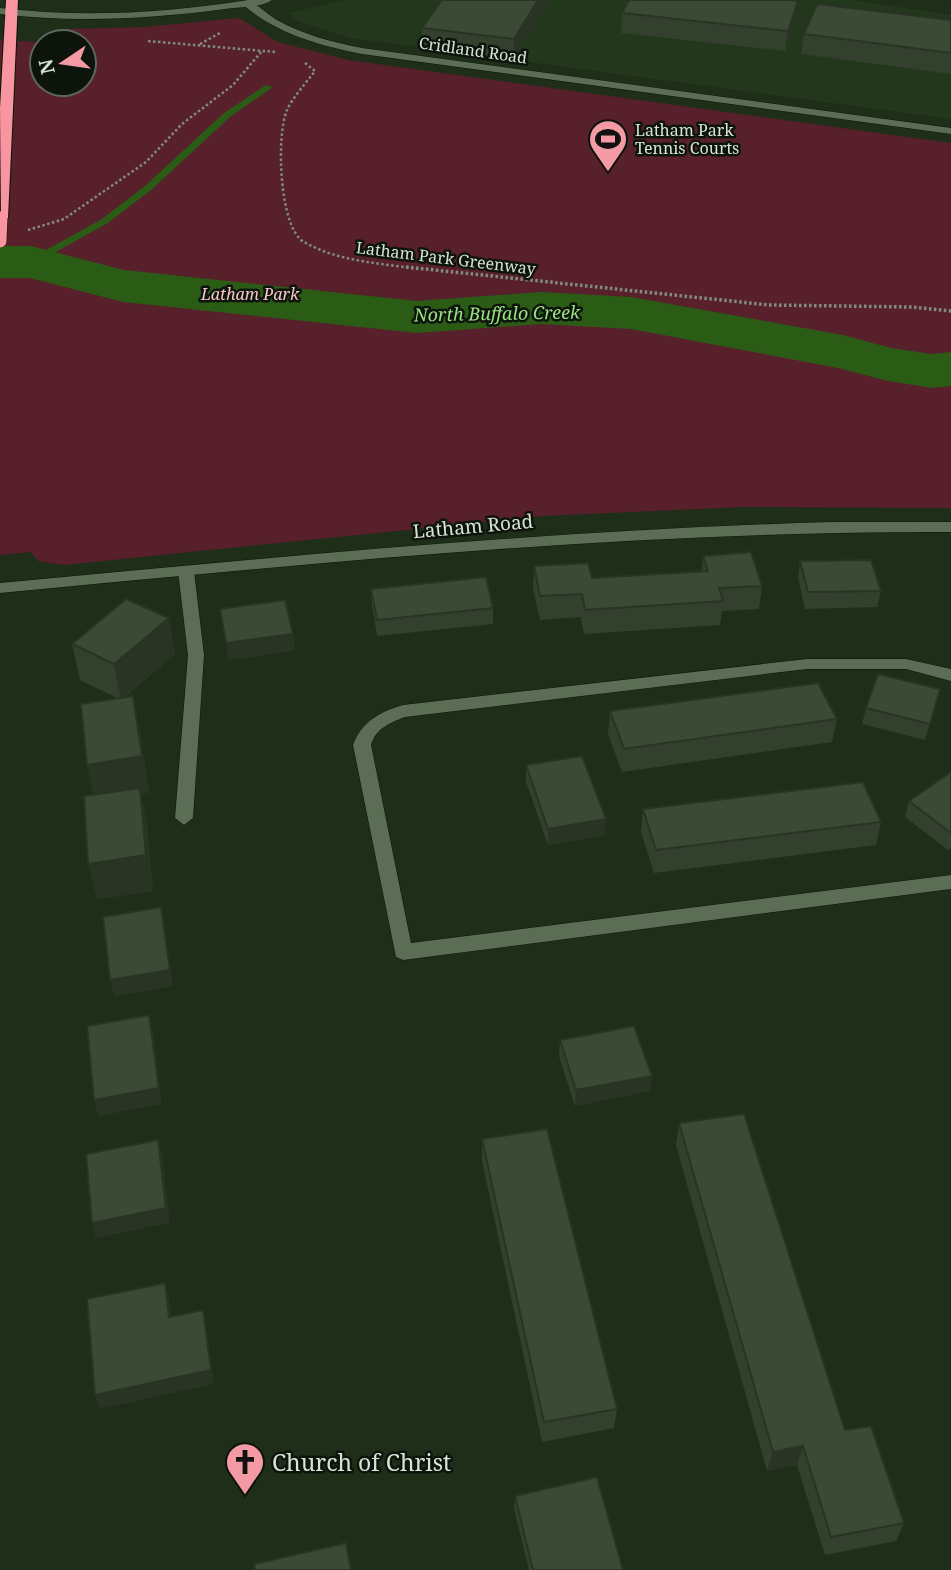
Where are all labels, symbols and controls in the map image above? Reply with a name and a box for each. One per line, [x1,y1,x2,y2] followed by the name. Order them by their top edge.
[28,28,98,98] north arrow
[417,32,529,69] street label: Cridland Road
[32,57,61,77] text: N
[587,118,629,173] sports icon: Latham Park Tennis Courts
[635,119,739,159] place label: Latham Park Tennis Courts
[355,236,538,280] street label: Latham Park Greenway
[200,283,300,305] park label: Latham Park
[413,300,581,326] water label: North Buffalo Creek
[412,508,535,544] street label: Latham Road
[224,1441,266,1496] church icon: Church of Christ
[272,1446,451,1478] place label: Church of Christ

